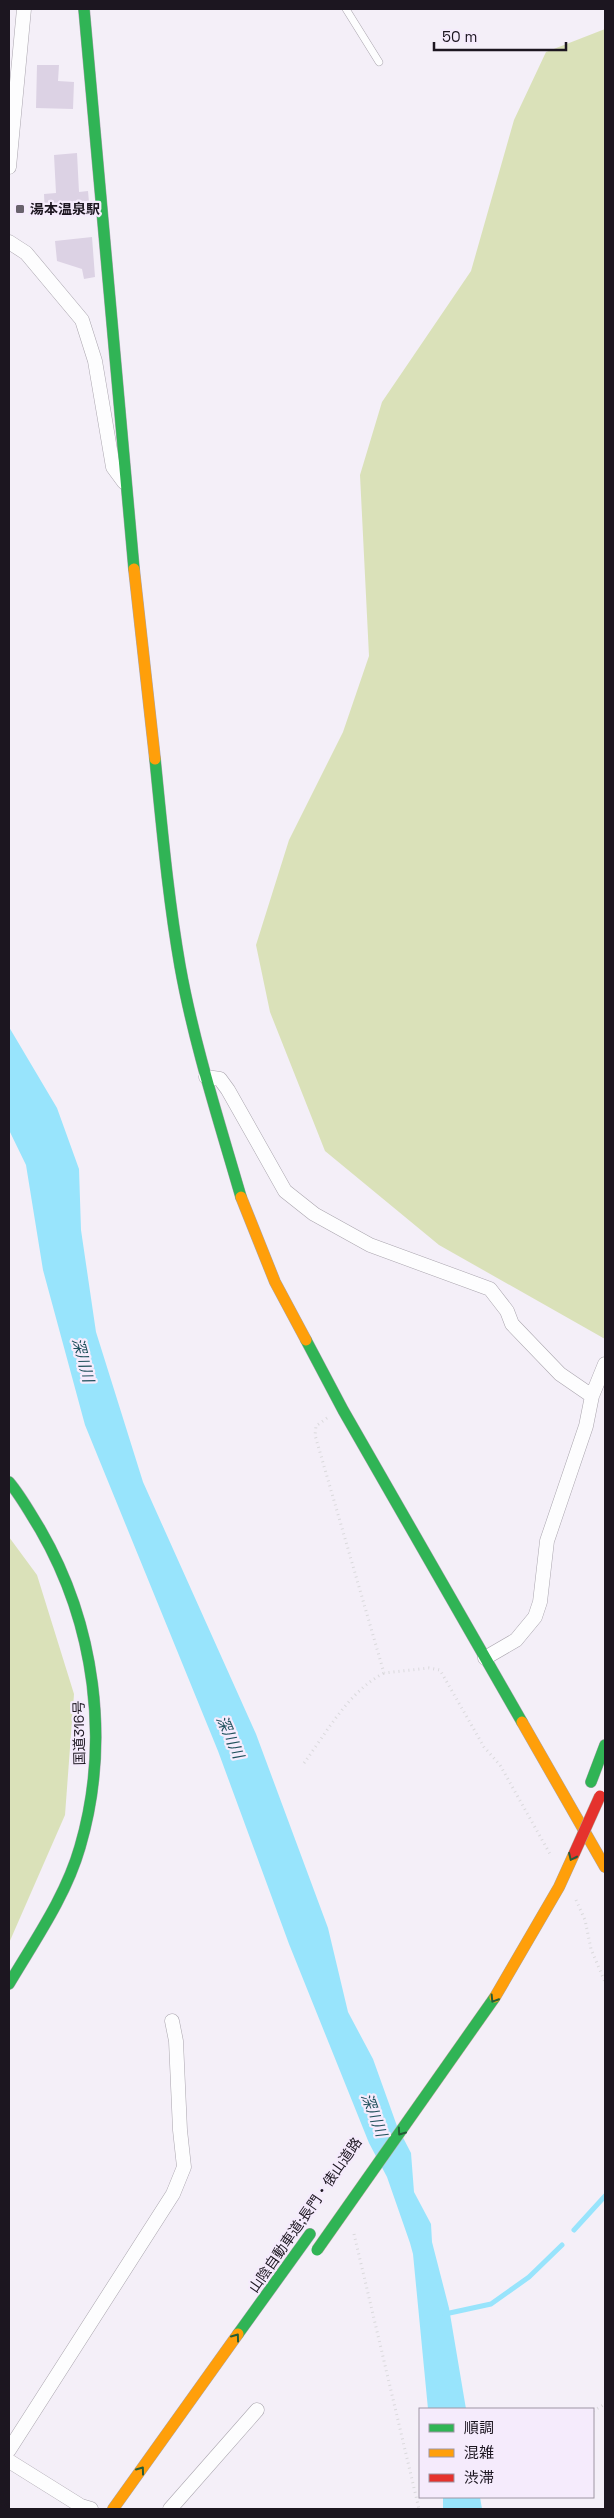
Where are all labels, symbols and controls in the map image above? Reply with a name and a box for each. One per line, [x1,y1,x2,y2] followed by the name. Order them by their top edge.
[434,20,566,52] scale bar
[442,27,477,46] text: 50 m
[30,200,100,218] place label: 湯本温泉駅
[14,203,26,215] marker: 湯本温泉駅
[68,1336,99,1386] water label: 深川川
[69,1701,89,1765] street label: 国道316号
[213,1712,249,1763] water label: 深川川
[568,1852,579,1861] one-way arrow
[490,1993,500,2002] one-way arrow
[358,2090,392,2141] water label: 深川川
[398,2126,407,2136] one-way arrow
[244,2134,366,2296] street label: 山陰自動車道;長門・俵山道路
[230,2334,239,2343] one-way arrow
[419,2408,594,2498] legend
[464,2418,494,2437] text: 順調
[464,2443,494,2462] text: 混雑
[135,2466,144,2475] one-way arrow
[464,2468,494,2487] text: 渋滞

